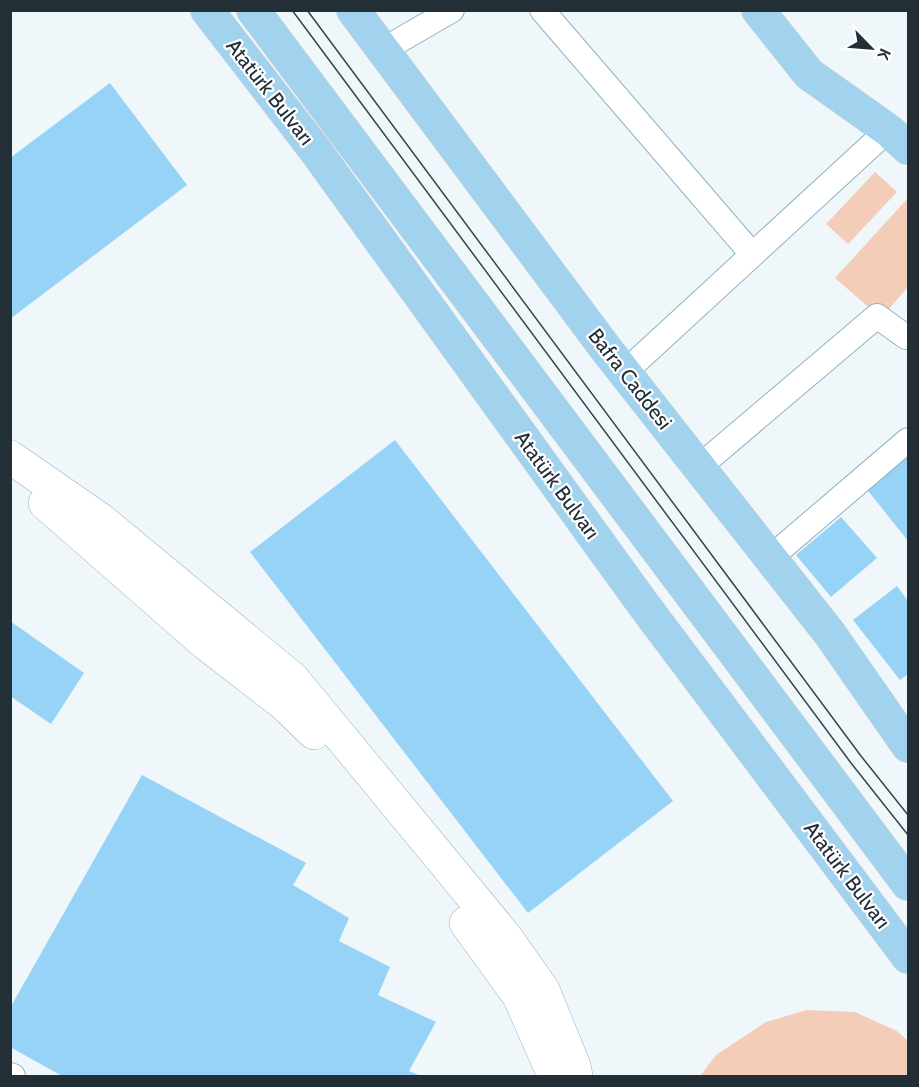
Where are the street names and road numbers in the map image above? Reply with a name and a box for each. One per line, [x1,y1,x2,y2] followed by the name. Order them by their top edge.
[221,34,320,150] street label: Atatürk Bulvarı
[583,323,677,434] street label: Bafra Caddesi
[510,426,605,544] street label: Atatürk Bulvarı
[799,816,896,933] street label: Atatürk Bulvarı

